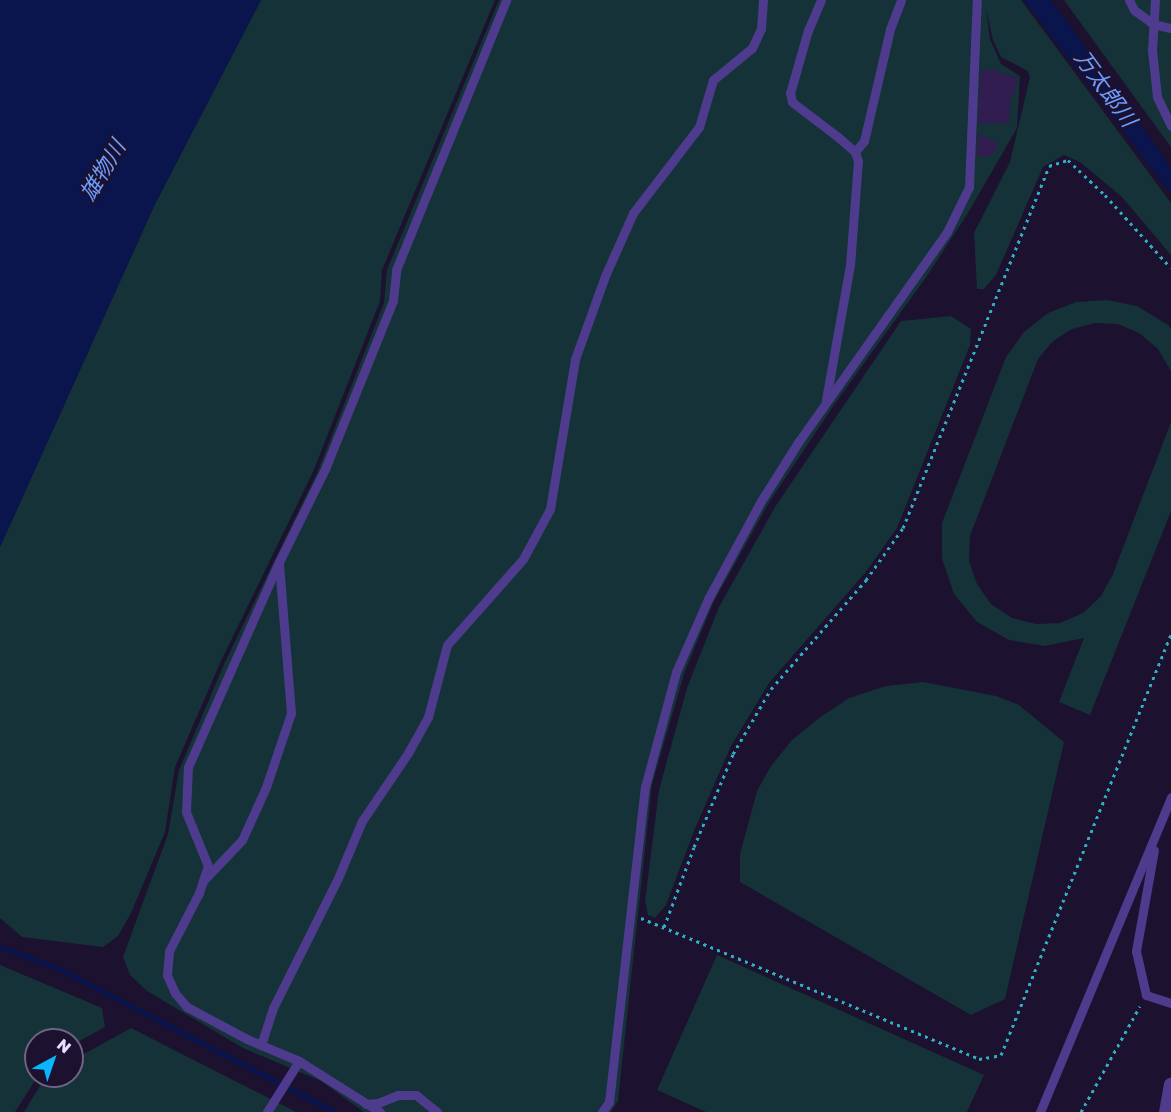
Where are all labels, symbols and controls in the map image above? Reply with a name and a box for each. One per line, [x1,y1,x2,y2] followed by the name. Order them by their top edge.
[1069,45,1143,131] water label: 万太郎川
[74,135,130,205] water label: 雄物川
[24,1028,84,1088] north arrow
[53,1034,75,1057] text: N

